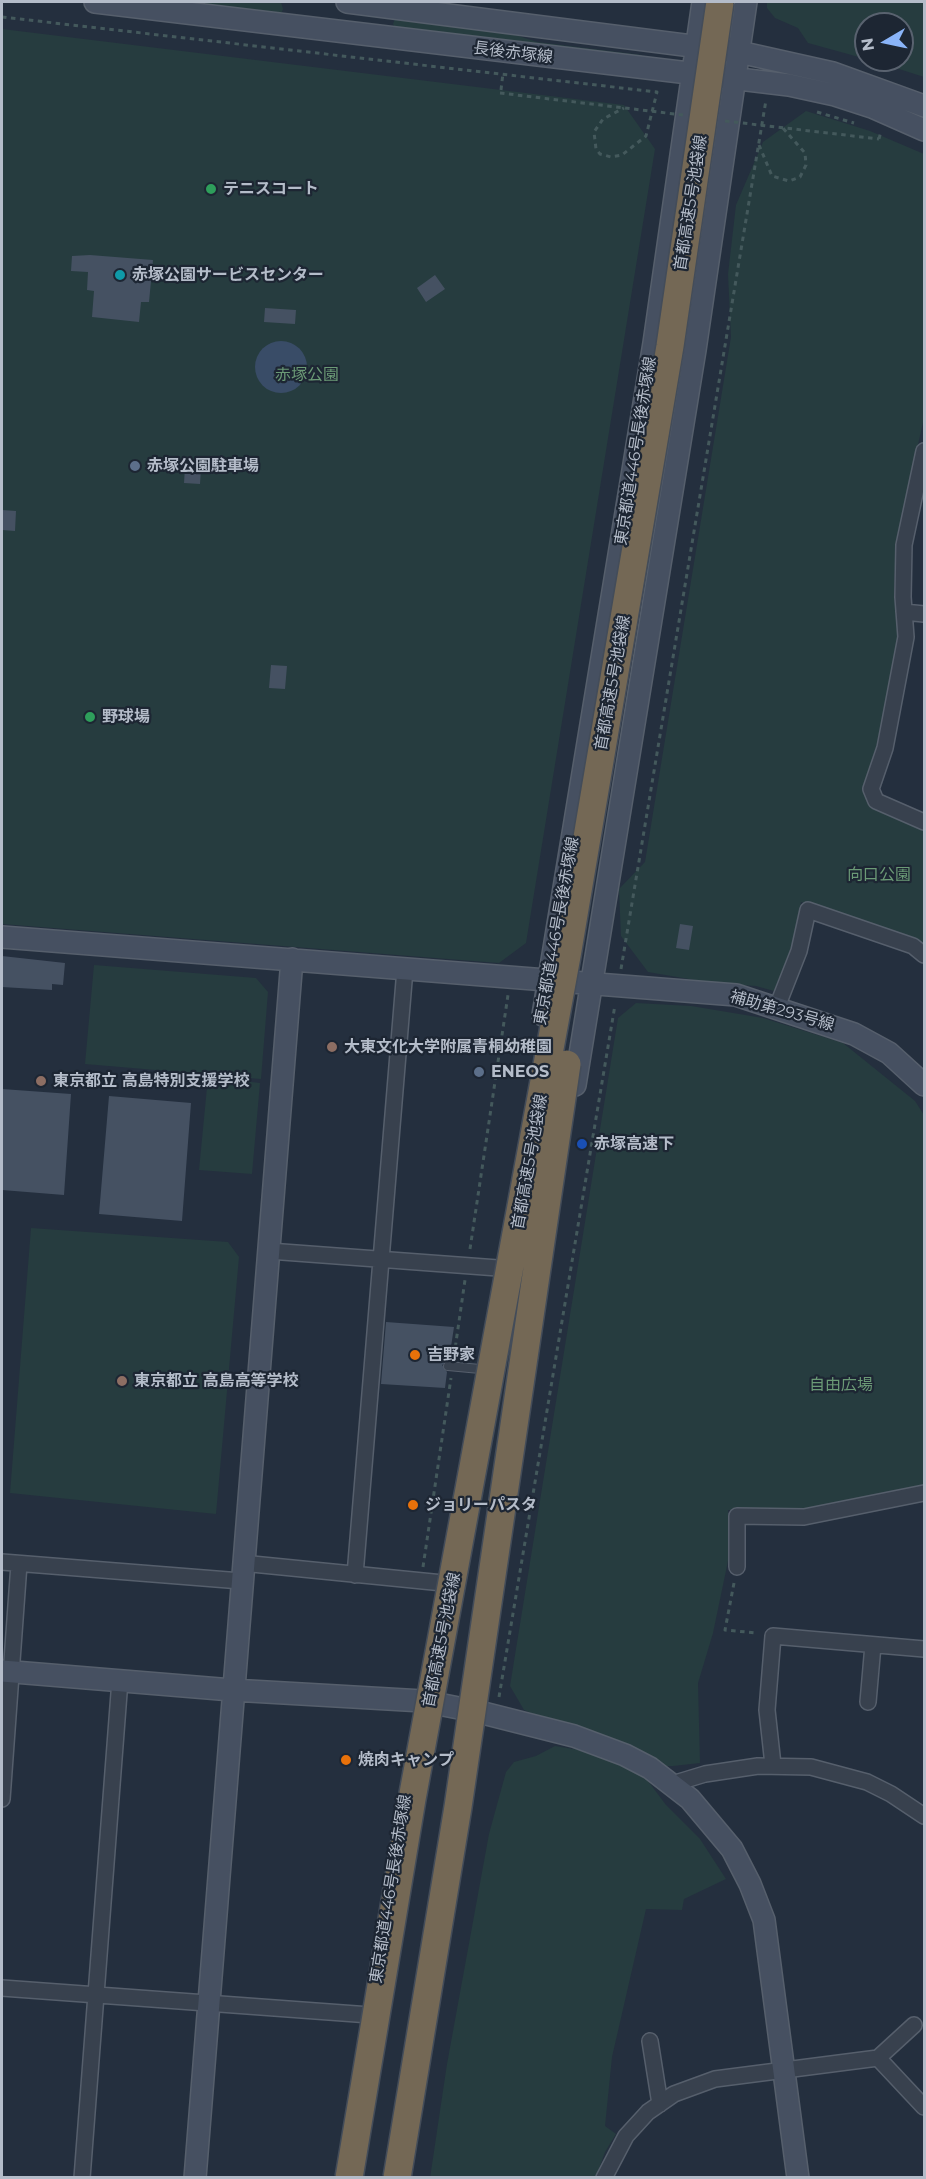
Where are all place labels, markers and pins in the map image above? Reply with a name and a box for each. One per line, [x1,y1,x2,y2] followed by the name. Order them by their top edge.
[223,179,319,199] place label: テニスコート
[204,182,218,196] marker: テニスコート
[132,265,324,285] place label: 赤塚公園サービスセンター
[113,268,127,282] marker: 赤塚公園サービスセンター
[147,456,259,476] place label: 赤塚公園駐車場
[128,459,142,473] marker: 赤塚公園駐車場
[102,707,150,727] place label: 野球場
[83,710,97,724] marker: 野球場
[344,1037,552,1057] place label: 大東文化大学附属青桐幼稚園
[325,1040,339,1054] marker: 大東文化大学附属青桐幼稚園
[491,1062,549,1082] place label: ENEOS
[472,1065,486,1079] marker: ENEOS
[53,1071,250,1091] place label: 東京都立 高島特別支援学校
[34,1074,48,1088] marker: 東京都立 高島特別支援学校
[594,1134,674,1154] place label: 赤塚高速下
[575,1137,589,1151] marker: 赤塚高速下
[427,1345,475,1365] place label: 吉野家
[408,1348,422,1362] marker: 吉野家
[134,1371,299,1391] place label: 東京都立 高島高等学校
[115,1374,129,1388] marker: 東京都立 高島高等学校
[425,1495,537,1515] place label: ジョリーパスタ
[406,1498,420,1512] marker: ジョリーパスタ
[358,1750,454,1770] place label: 焼肉キャンプ
[339,1753,353,1767] marker: 焼肉キャンプ

